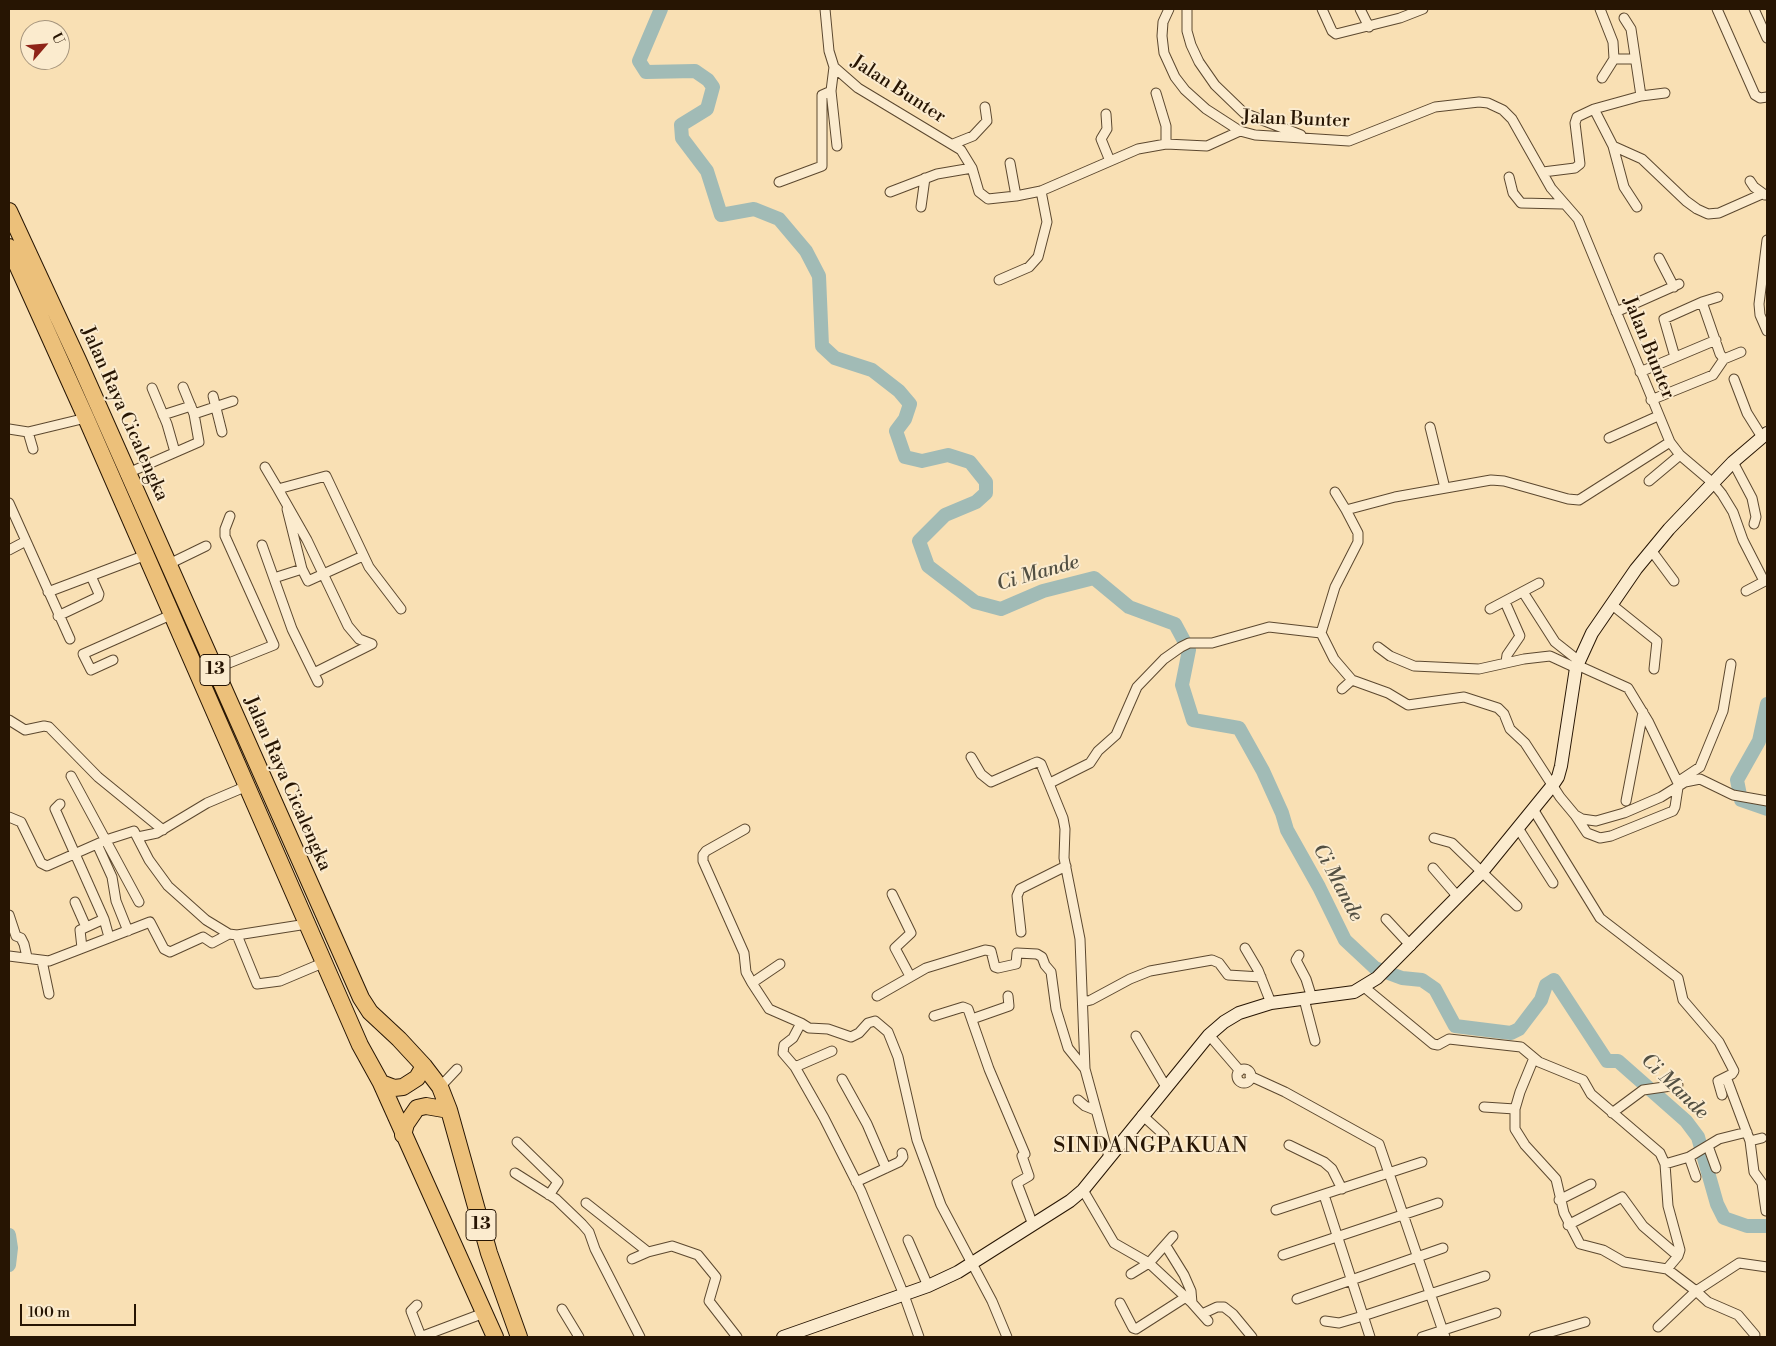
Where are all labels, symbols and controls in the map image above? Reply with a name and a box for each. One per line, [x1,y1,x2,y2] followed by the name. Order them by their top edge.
[20,20,70,70] north arrow
[47,30,68,48] text: U
[846,51,950,129] street label: Jalan Bunter
[1242,107,1350,133] street label: Jalan Bunter
[1617,294,1679,402] street label: Jalan Bunter
[75,323,173,505] street label: Jalan Raya Cicalengka
[994,551,1082,597] water label: Ci Mande
[200,654,230,686] road number: 13
[238,693,336,875] street label: Jalan Raya Cicalengka
[1307,840,1367,926] water label: Ci Mande
[1635,1049,1713,1125] water label: Ci Mande
[1052,1134,1250,1160] district label: SINDANGPAKUAN
[466,1210,496,1240] road number: 13
[22,1294,139,1326] scale bar
[28,1303,70,1322] text: 100 m

